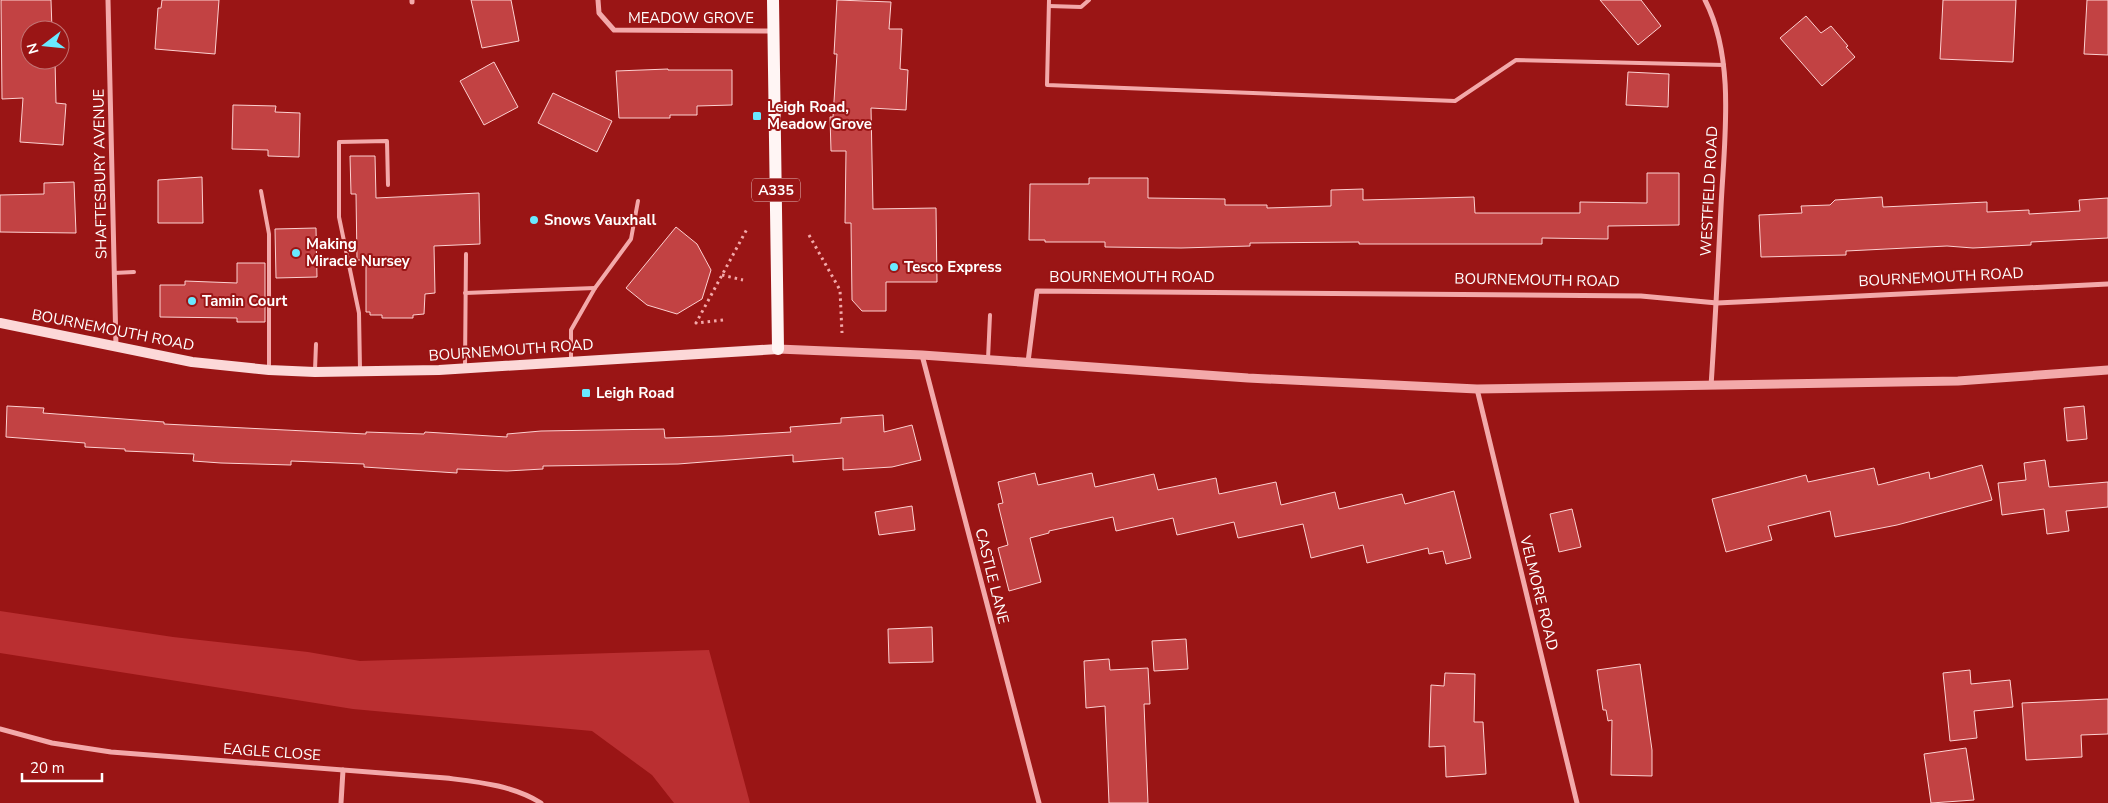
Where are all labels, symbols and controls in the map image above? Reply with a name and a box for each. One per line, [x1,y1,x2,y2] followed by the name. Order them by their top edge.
[628,8,754,28] street label: MEADOW GROVE
[20,20,70,70] north arrow
[22,41,44,56] text: N
[89,89,111,259] street label: SHAFTESBURY AVENUE
[767,97,872,134] place label: Leigh Road, Meadow Grove
[751,110,763,122] marker: Leigh Road, Meadow Grove
[1696,125,1722,257] street label: WESTFIELD ROAD
[752,178,800,202] road number: A335
[544,210,656,230] place label: Snows Vauxhall
[528,214,540,226] marker: Snows Vauxhall
[306,234,410,271] place label: Making Miracle Nursey
[290,247,302,259] marker: Making Miracle Nursey
[904,257,1002,277] place label: Tesco Express
[888,261,900,273] marker: Tesco Express
[1858,263,2024,291] street label: BOURNEMOUTH ROAD
[1049,267,1215,287] street label: BOURNEMOUTH ROAD
[1454,269,1620,291] street label: BOURNEMOUTH ROAD
[202,291,287,311] place label: Tamin Court
[186,295,198,307] marker: Tamin Court
[30,304,196,356] street label: BOURNEMOUTH ROAD
[428,334,594,366] street label: BOURNEMOUTH ROAD
[596,383,674,403] place label: Leigh Road
[580,387,592,399] marker: Leigh Road
[970,526,1014,626] street label: CASTLE LANE
[1515,533,1563,652] street label: VELMORE ROAD
[222,739,322,765] street label: EAGLE CLOSE
[22,750,102,782] scale bar
[30,758,65,778] text: 20 m

